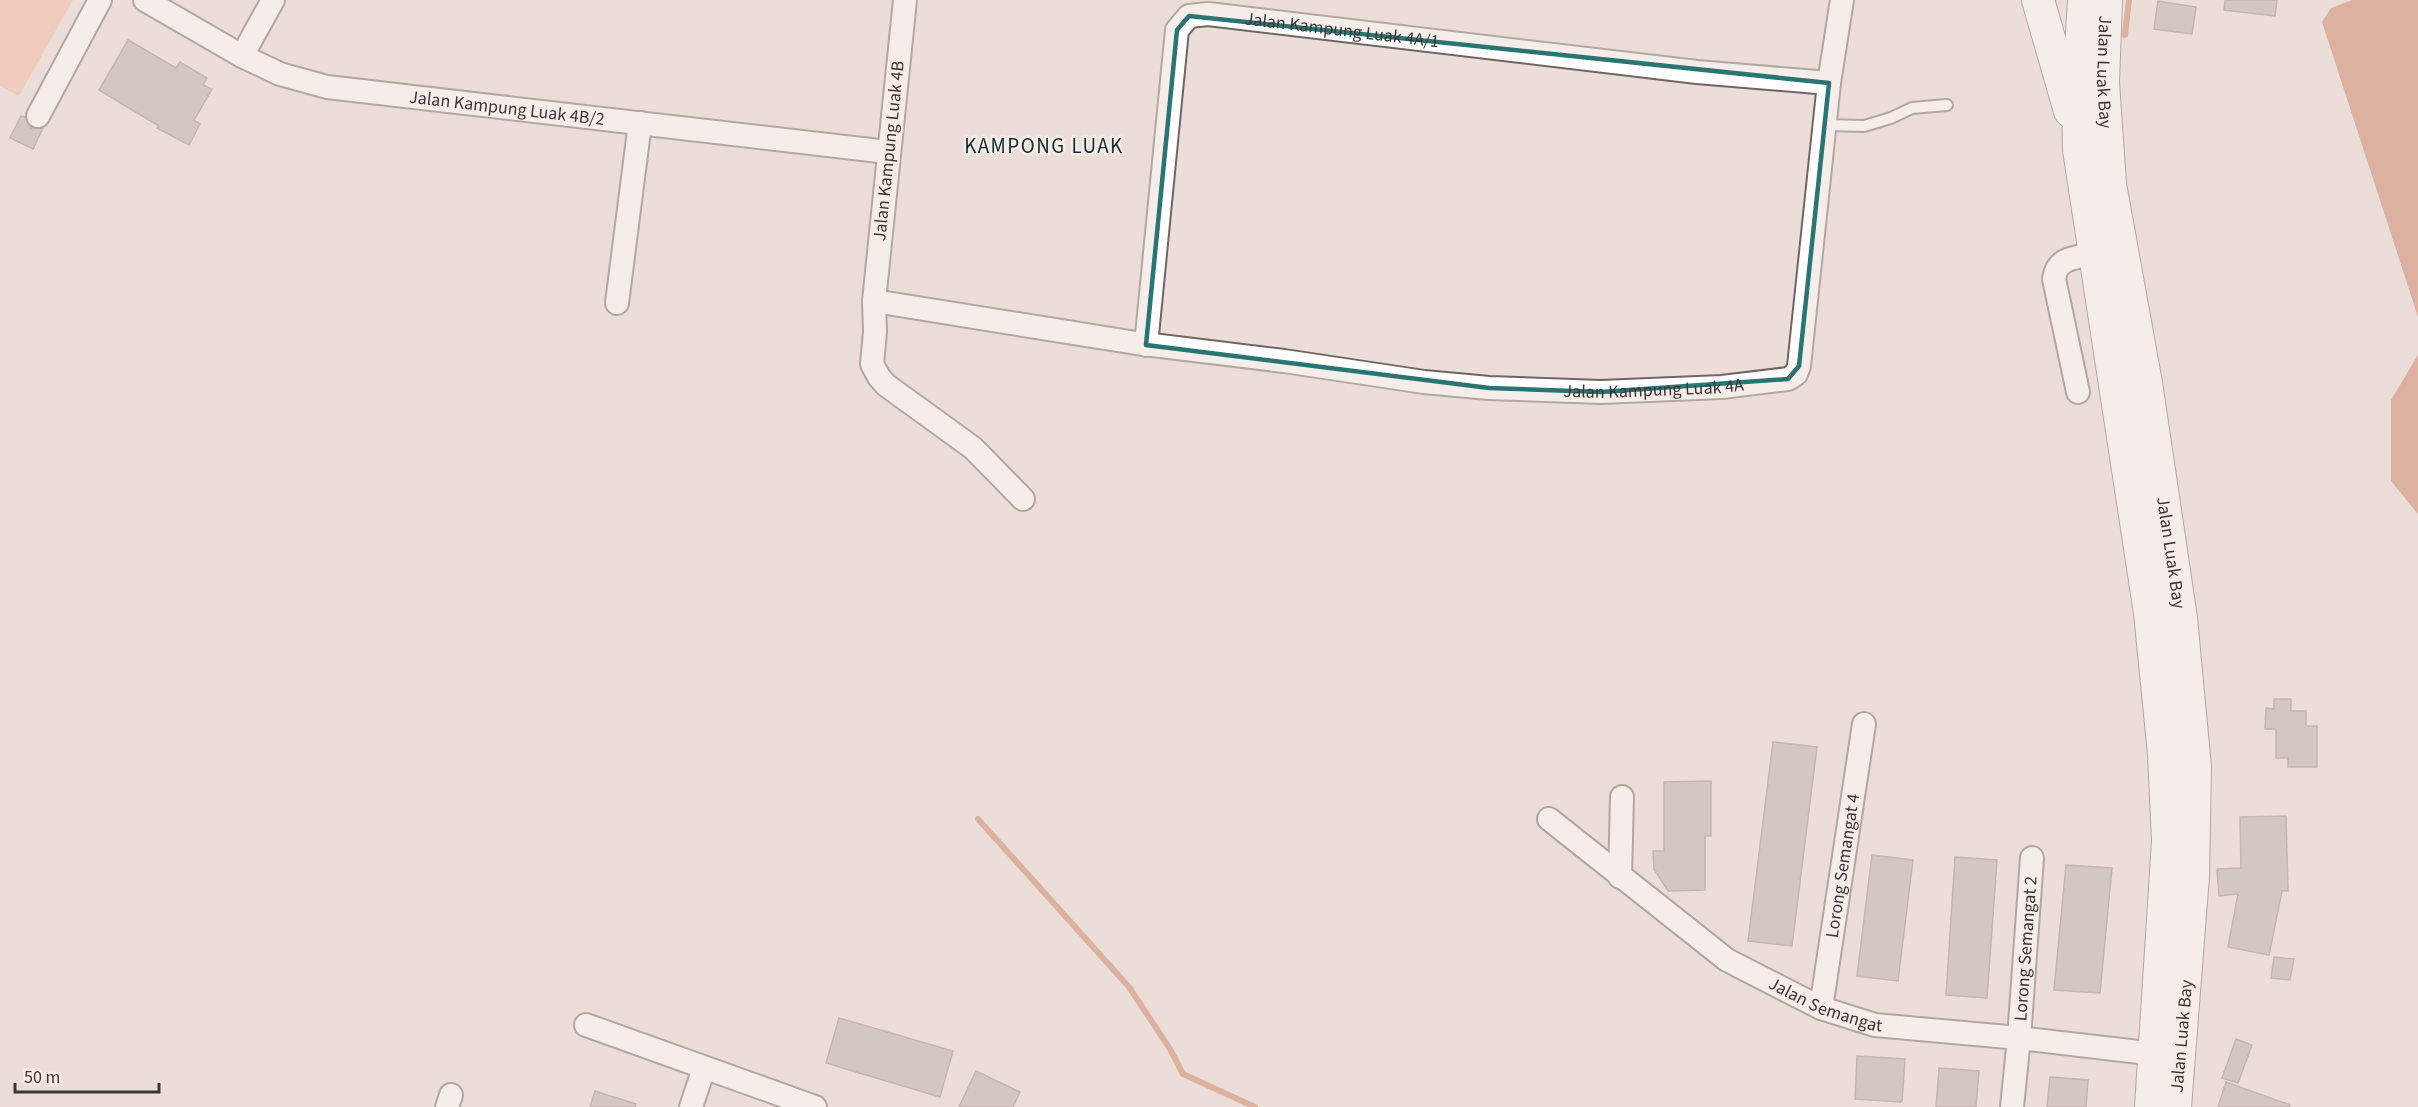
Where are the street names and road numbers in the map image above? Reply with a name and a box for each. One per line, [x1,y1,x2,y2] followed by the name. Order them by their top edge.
[1243,6,1441,54] street label: Jalan Kampung Luak 4A/1
[2090,15,2119,130] street label: Jalan Luak Bay
[867,60,911,242] street label: Jalan Kampung Luak 4B
[408,84,606,132] street label: Jalan Kampung Luak 4B/2
[1563,372,1745,405] street label: Jalan Kampung Luak 4A
[2151,495,2192,611] street label: Jalan Luak Bay
[1819,792,1866,939] street label: Lorong Semangat 4
[2008,875,2043,1022] street label: Lorong Semangat 2
[1764,971,1883,1038] street label: Jalan Semangat
[2165,978,2199,1093] street label: Jalan Luak Bay

